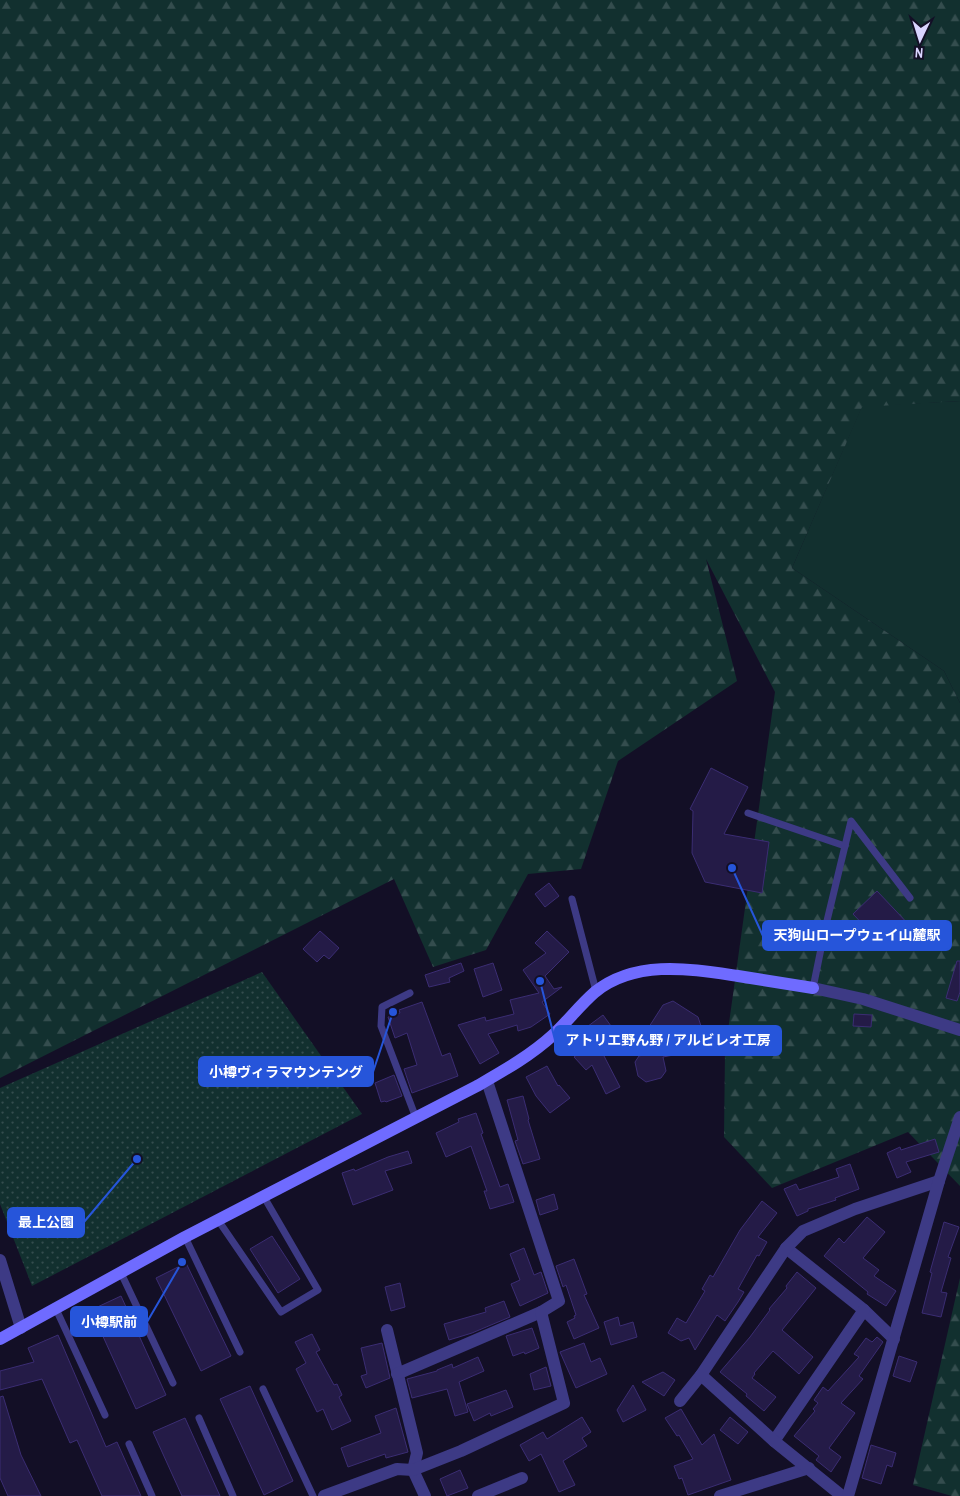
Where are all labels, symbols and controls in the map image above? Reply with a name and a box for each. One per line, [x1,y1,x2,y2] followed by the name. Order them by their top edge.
[895,15,945,65] north arrow
[914,44,924,62] text: N
[763,921,951,950] callout: 天狗山ロープウェイ山麓駅
[773,926,941,944] text: 天狗山ロープウェイ山麓駅
[555,1026,781,1055] callout: アトリエ野ん野 / アルビレオ工房
[565,1031,771,1049] text: アトリエ野ん野 / アルビレオ工房
[199,1057,373,1086] callout: 小樽ヴィラマウンテング
[209,1063,363,1081] text: 小樽ヴィラマウンテング
[8,1208,84,1237] callout: 最上公園
[18,1213,74,1231] text: 最上公園
[71,1307,147,1336] callout: 小樽駅前
[81,1313,137,1331] text: 小樽駅前

